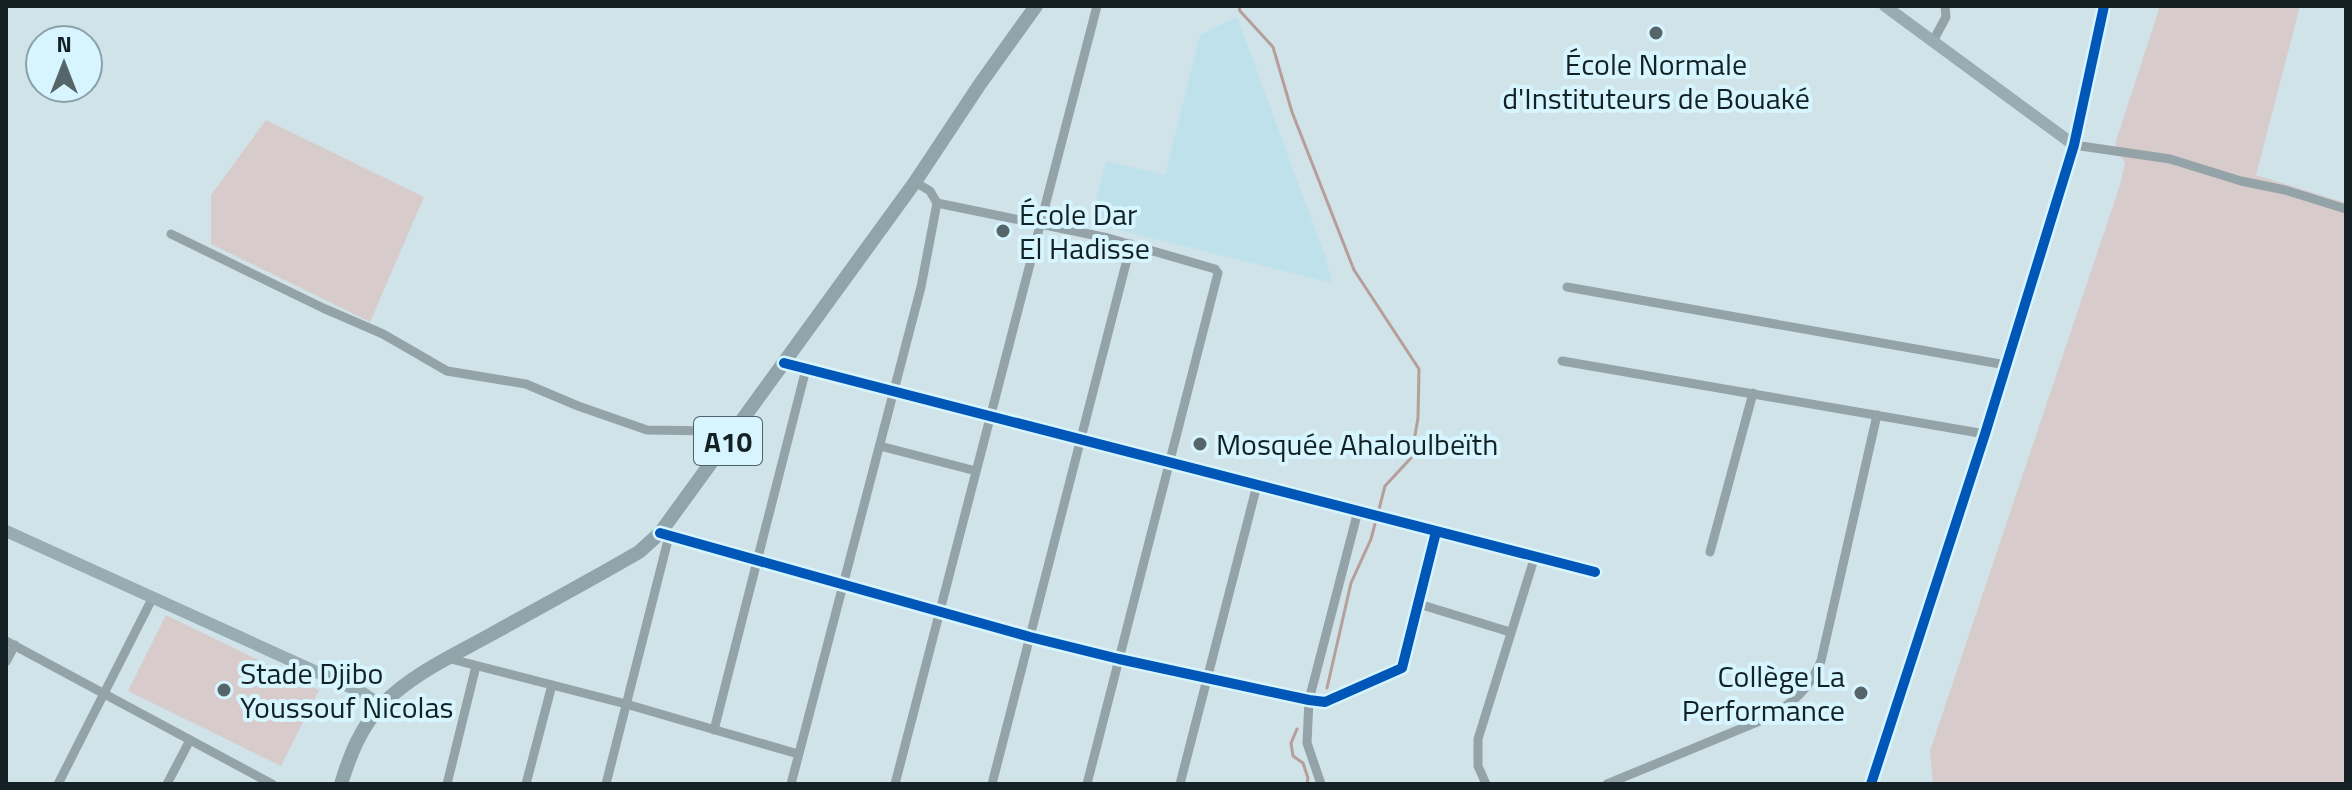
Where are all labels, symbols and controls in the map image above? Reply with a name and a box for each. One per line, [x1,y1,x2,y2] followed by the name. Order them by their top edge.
[24,24,104,104] north arrow
[1647,24,1665,42] marker: École Normale d'Instituteurs de Bouaké
[56,27,72,61] text: N
[1502,41,1810,121] place label: École Normale d'Instituteurs de Bouaké
[1019,191,1150,271] place label: École Dar El Hadisse
[994,222,1012,240] marker: École Dar El Hadisse
[694,417,762,465] road number: A10
[1216,421,1498,467] place label: Mosquée Ahaloulbeïth
[1191,435,1209,453] marker: Mosquée Ahaloulbeïth
[240,650,454,730] place label: Stade Djibo Youssouf Nicolas
[1682,653,1845,733] place label: Collège La Performance
[215,681,233,699] marker: Stade Djibo Youssouf Nicolas
[1852,684,1870,702] marker: Collège La Performance

